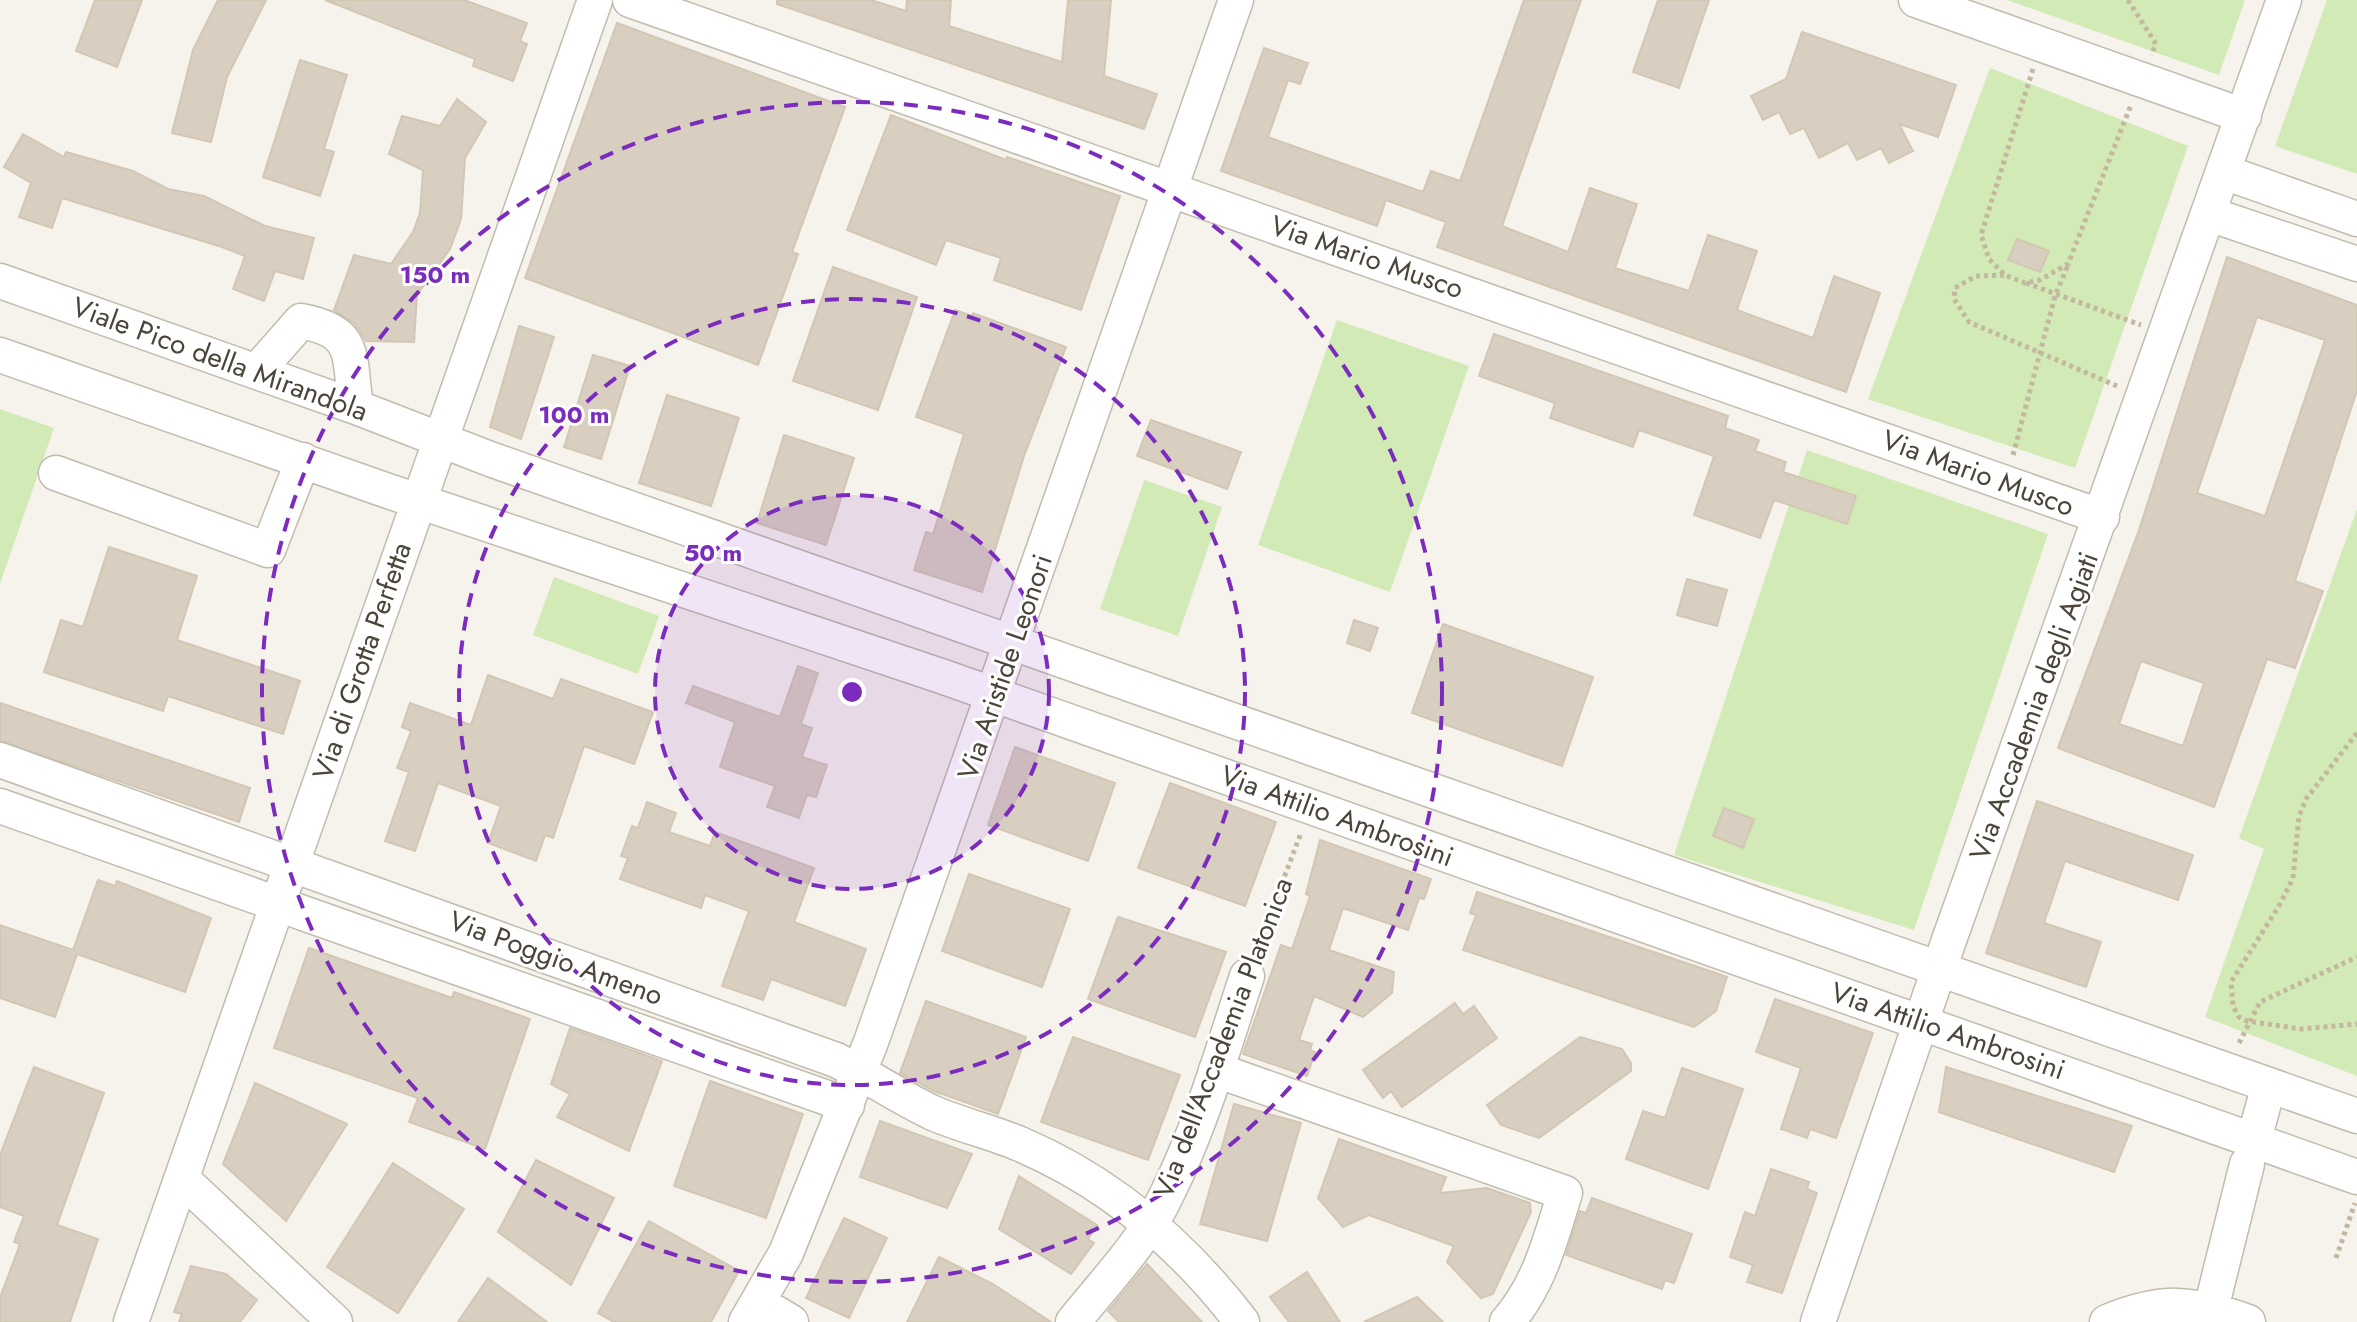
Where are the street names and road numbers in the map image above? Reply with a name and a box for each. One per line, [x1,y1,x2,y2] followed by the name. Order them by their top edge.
[1265,205,1469,309] street label: Via Mario Musco
[66,286,374,432] street label: Viale Pico della Mirandola
[1876,419,2080,527] street label: Via Mario Musco
[302,537,422,785] street label: Via di Grotta Perfetta
[1959,546,2109,866] street label: Via Accademia degli Agiati
[947,549,1063,785] street label: Via Aristide Leonori
[1215,755,1459,877] street label: Via Attilio Ambrosini
[1143,872,1303,1204] street label: Via dell'Accademia Platonica
[443,900,669,1016] street label: Via Poggio Ameno
[1825,972,2071,1090] street label: Via Attilio Ambrosini

